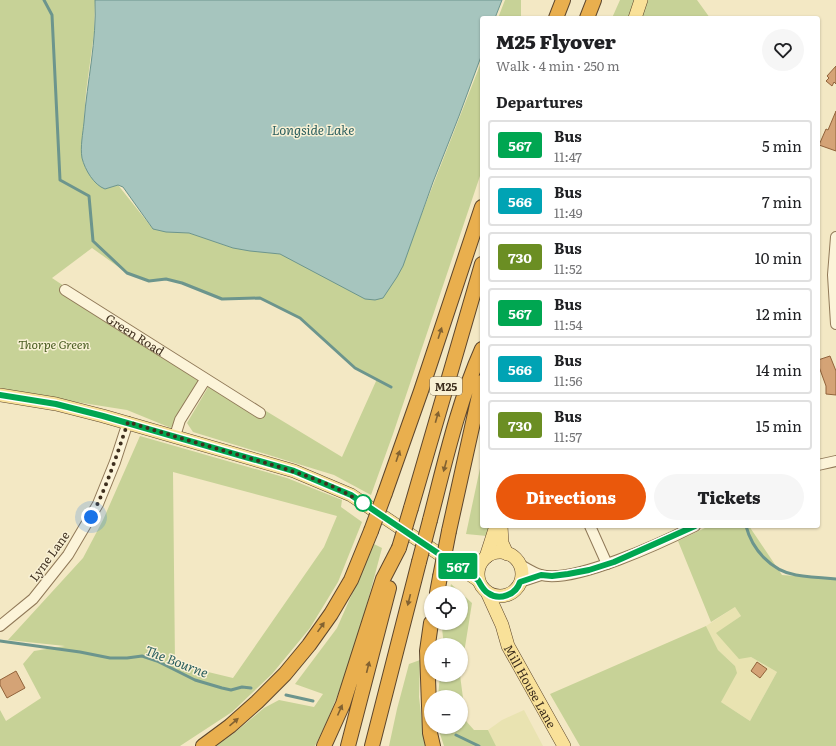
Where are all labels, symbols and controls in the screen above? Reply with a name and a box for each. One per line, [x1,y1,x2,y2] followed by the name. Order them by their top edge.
[496,27,616,55] text: M25 Flyover
[762,29,804,71] button: heart
[496,56,620,75] text: Walk · 4 min · 250 m
[496,90,583,113] text: Departures
[272,120,354,139] water label: Longside Lake
[554,124,582,147] text: Bus
[762,134,802,157] text: 5 min
[508,135,532,155] text: 567
[554,147,582,166] text: 11:47
[554,180,582,203] text: Bus
[762,190,802,213] text: 7 min
[508,191,532,211] text: 566
[554,203,583,222] text: 11:49
[554,236,582,259] text: Bus
[755,246,802,269] text: 10 min
[508,247,532,267] text: 730
[554,259,582,278] text: 11:52
[554,292,582,315] text: Bus
[756,302,802,325] text: 12 min
[508,303,532,323] text: 567
[102,309,169,360] street label: Green Road
[554,315,583,334] text: 11:54
[437,327,443,339] one-way arrow
[18,335,90,353] park label: Thorpe Green
[554,348,582,371] text: Bus
[756,358,802,381] text: 14 min
[508,359,532,379] text: 566
[554,371,583,390] text: 11:56
[430,377,462,395] road number: M25
[554,404,582,427] text: Bus
[434,411,440,423] one-way arrow
[756,414,802,437] text: 15 min
[508,415,532,435] text: 730
[554,427,582,446] text: 11:57
[395,450,401,462] one-way arrow
[441,459,447,472] one-way arrow
[496,474,646,520] button: Directions
[654,474,804,520] button: Tickets
[354,494,372,512] unlabelled marker
[81,507,101,527] your location
[25,527,73,585] street label: Lyne Lane
[435,553,481,579] line badge: 567
[446,556,470,576] text: 567
[424,586,468,734] map controls
[424,586,468,630] button: locate
[406,593,412,606] one-way arrow
[317,622,325,632] one-way arrow
[424,638,468,682] button: +
[143,640,211,682] water label: The Bourne
[500,641,561,731] street label: Mill House Lane
[365,661,371,673] one-way arrow
[424,690,468,734] button: −
[337,705,343,716] one-way arrow
[228,718,239,727] one-way arrow

